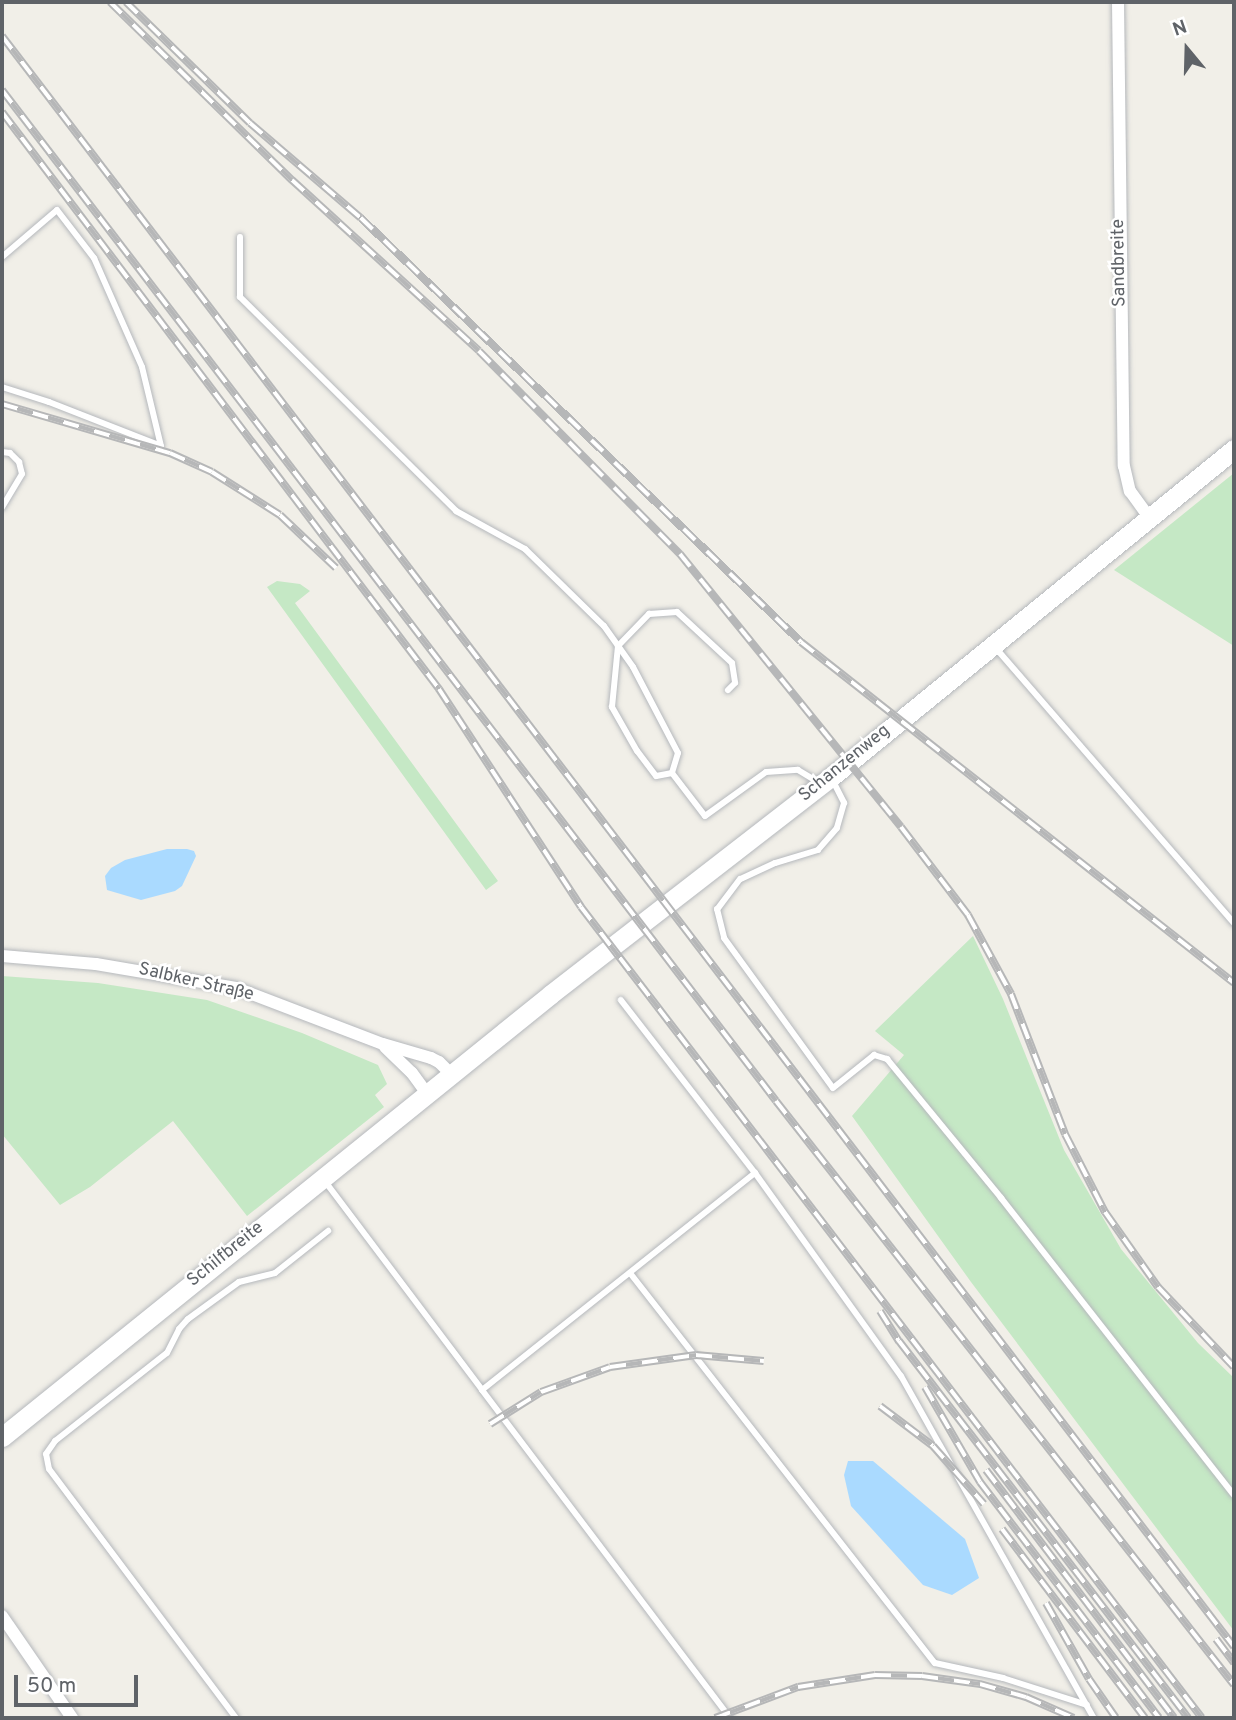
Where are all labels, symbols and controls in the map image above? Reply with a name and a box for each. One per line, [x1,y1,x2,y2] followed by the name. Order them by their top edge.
[1152,14,1222,84] north arrow
[1170,16,1191,43] text: N
[1108,219,1132,307] street label: Sandbreite
[795,721,895,807] street label: Schanzenweg
[136,959,256,1007] street label: Salbker Straße
[183,1218,269,1292] street label: Schilfbreite
[18,1660,142,1704] scale bar
[27,1673,76,1700] text: 50 m

